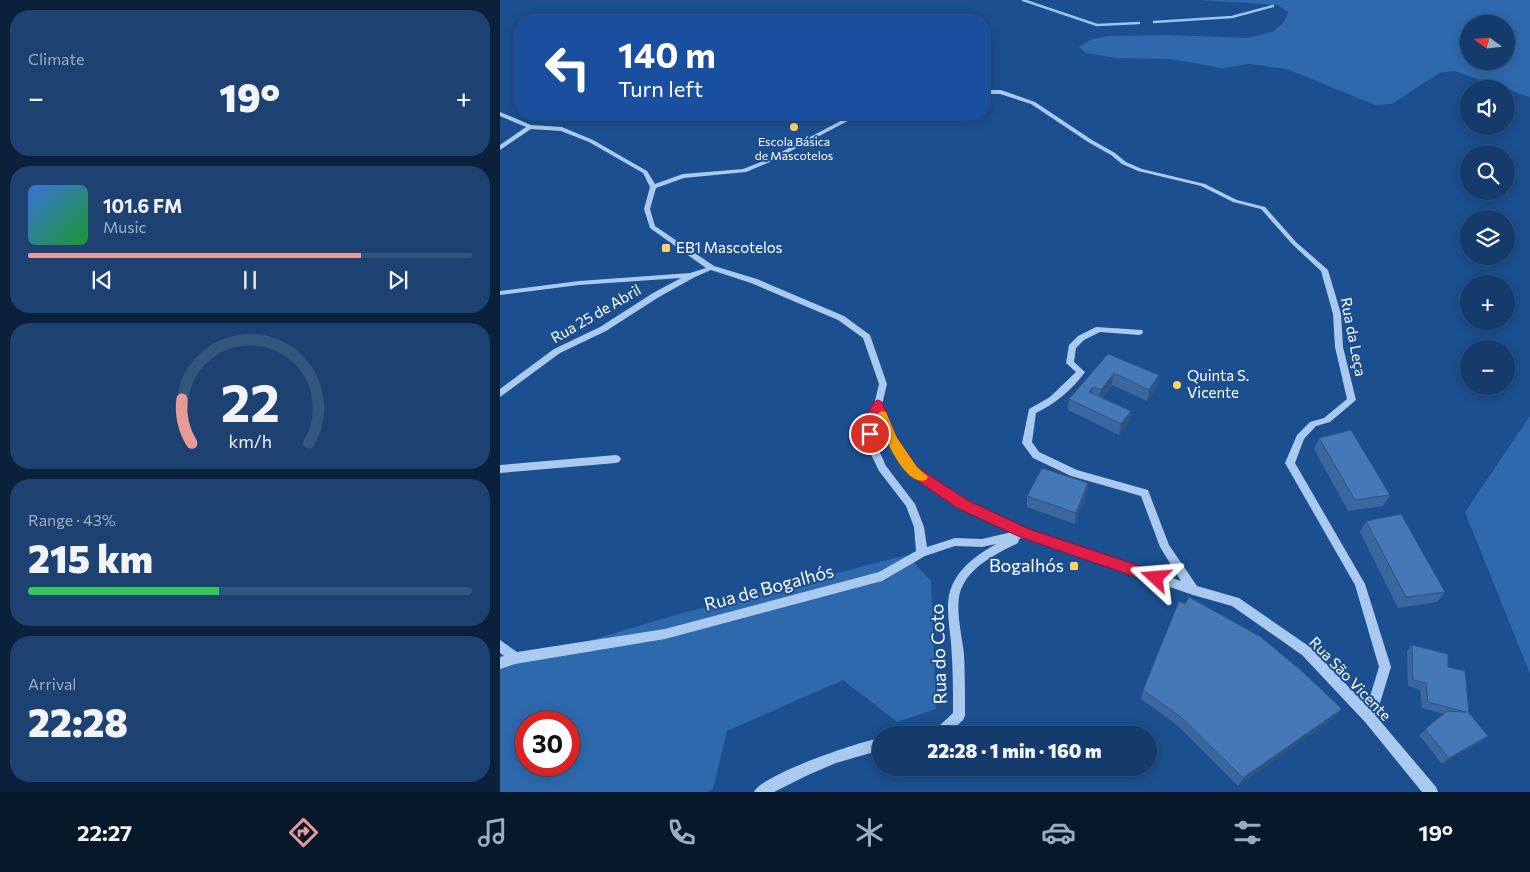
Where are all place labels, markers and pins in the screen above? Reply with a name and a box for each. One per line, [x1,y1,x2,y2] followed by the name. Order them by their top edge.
[788,121,800,133] marker: Escola Básica de Mascotelos
[755,134,833,162] place label: Escola Básica de Mascotelos
[676,238,783,256] place label: EB1 Mascotelos
[660,242,672,254] marker: EB1 Mascotelos
[1187,366,1249,401] place label: Quinta S. Vicente
[1171,379,1183,391] marker: Quinta S. Vicente
[849,413,891,455] pin
[989,554,1064,576] place label: Bogalhós
[1068,560,1080,572] marker: Bogalhós

